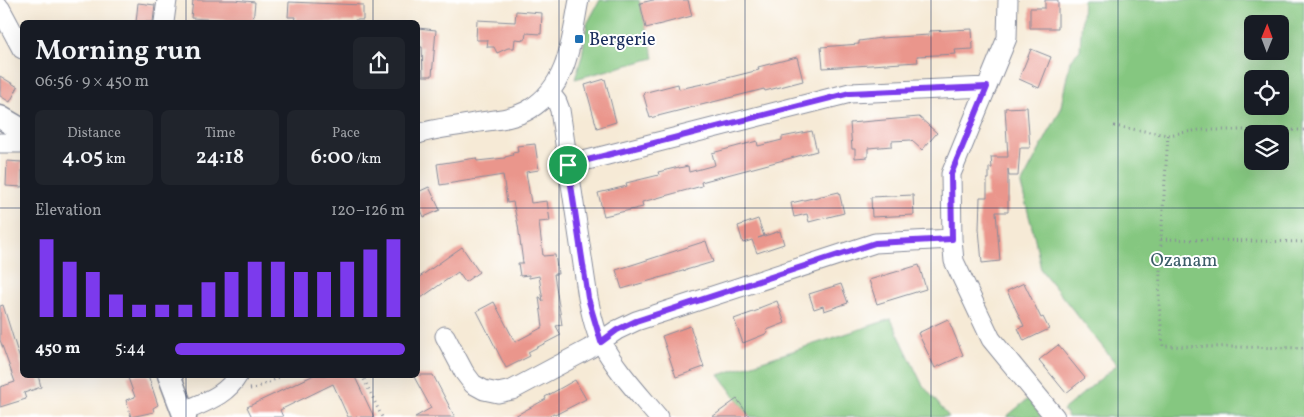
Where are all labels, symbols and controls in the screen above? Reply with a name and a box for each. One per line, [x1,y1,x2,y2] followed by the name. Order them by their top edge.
[1244,15,1289,60] north arrow
[1244,15,1289,170] map controls
[589,28,656,53] place label: Bergerie
[35,32,202,71] text: Morning run
[573,33,585,45] marker: Bergerie
[353,37,405,89] button: share
[1244,70,1289,115] button: locate
[35,71,149,93] text: 06:56 · 9 × 450 m
[67,124,121,143] text: Distance
[205,124,235,143] text: Time
[332,124,360,143] text: Pace
[1244,125,1289,170] button: layers
[62,143,103,172] text: 4.05
[196,143,244,172] text: 24:18
[311,143,353,172] text: 6:00
[547,144,589,186] pin
[103,150,126,169] text: km
[353,150,381,169] text: /km
[554,151,582,179] icon: arrive
[35,200,102,222] text: Elevation
[331,200,405,222] text: 120–126 m
[1151,249,1217,274] park label: Ozanam
[35,338,81,360] text: 450 m
[115,338,146,360] text: 5:44

